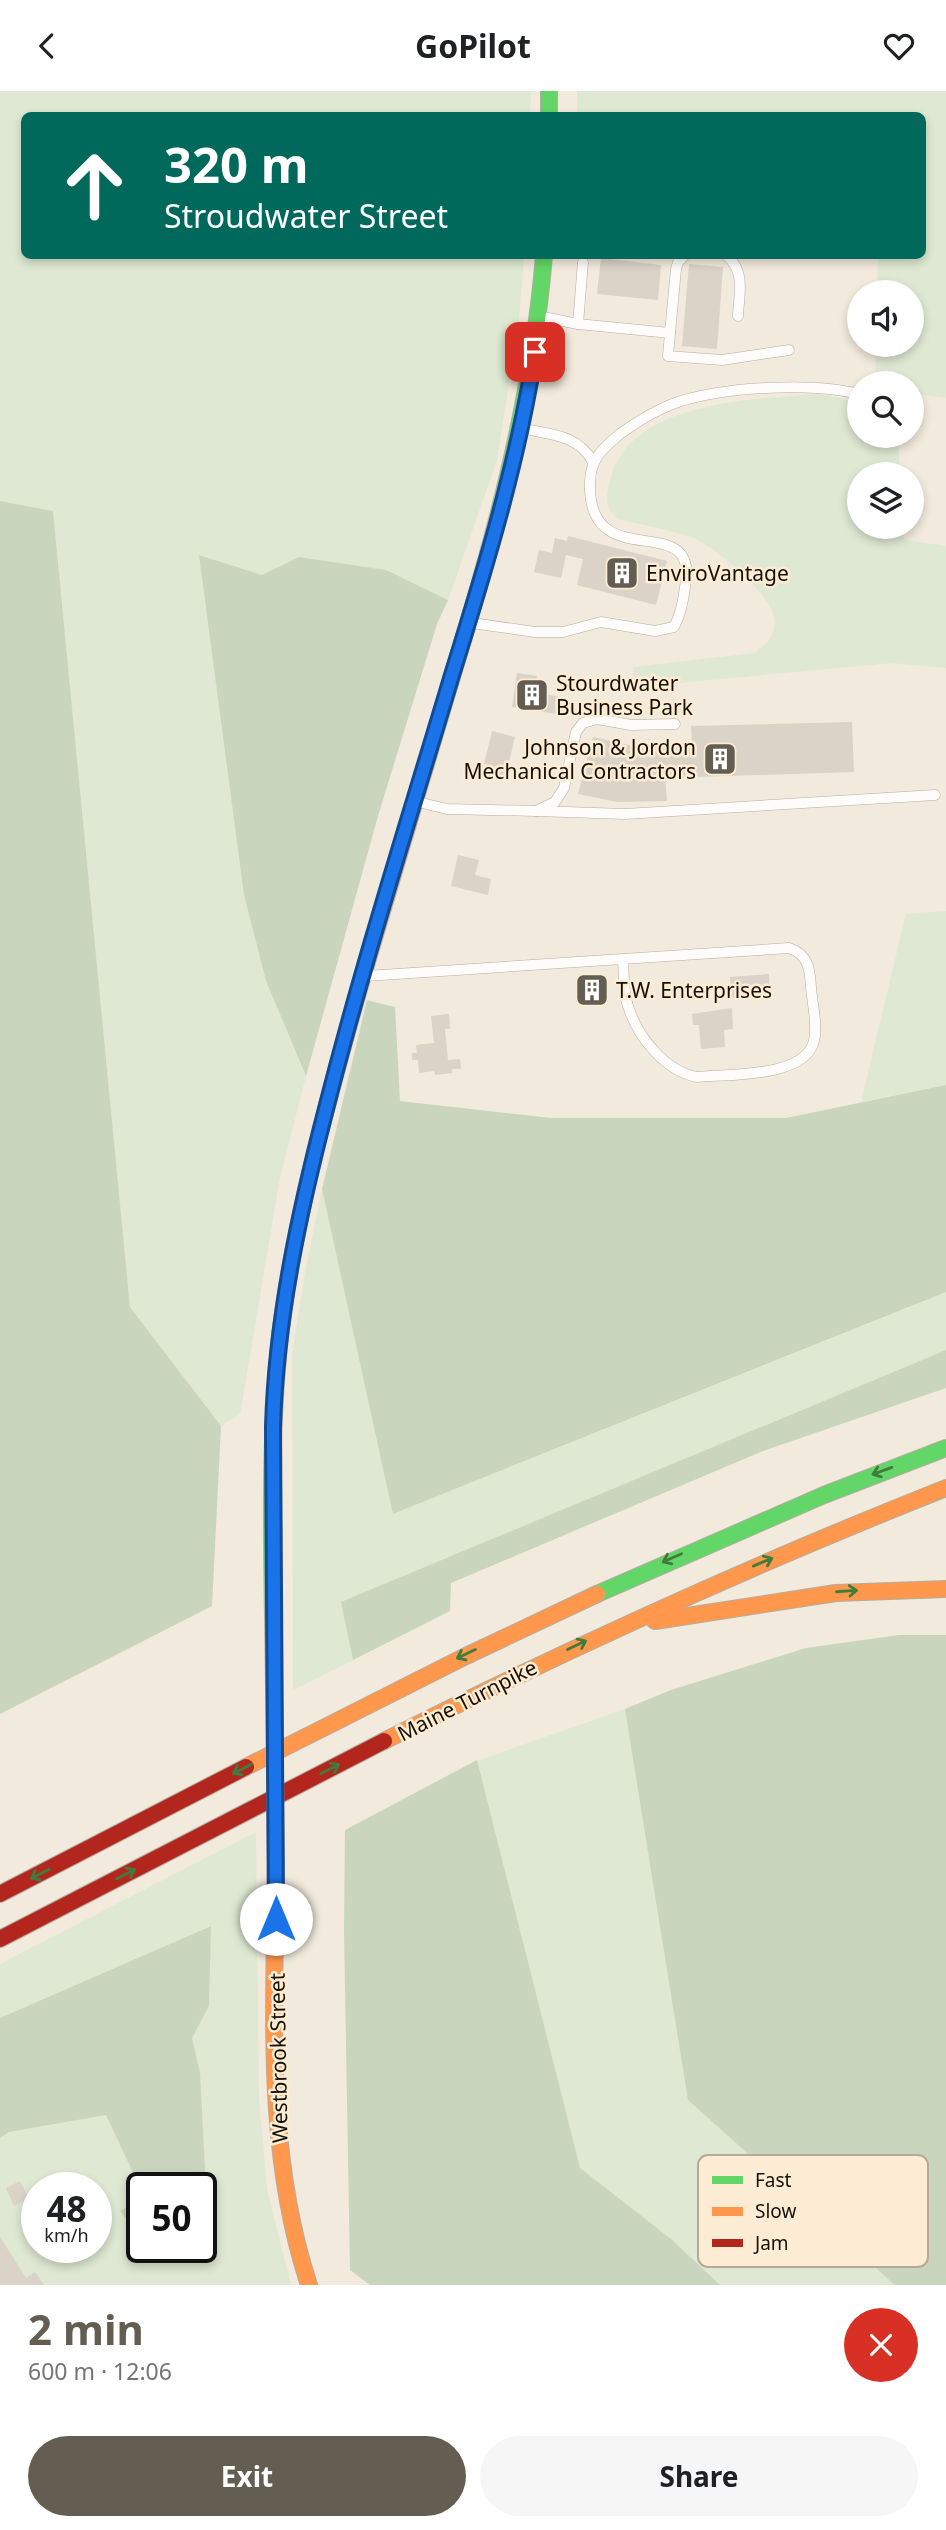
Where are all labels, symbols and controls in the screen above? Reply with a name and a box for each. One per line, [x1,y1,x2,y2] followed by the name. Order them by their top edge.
[415,24,531,67] text: GoPilot
[28,27,66,65] icon: back
[880,27,918,65] icon: heart
[164,131,309,197] text: 320 m
[49,140,140,231] icon: ahead
[164,194,448,237] text: Stroudwater Street
[847,280,924,539] map controls
[847,280,924,357] button: sound
[505,322,565,382] pin
[516,333,554,371] icon: arrive
[847,371,924,448] button: search
[847,462,924,539] button: layers
[603,554,641,592] building icon: EnviroVantage
[646,559,789,587] place label: EnviroVantage
[556,669,694,721] place label: Stourdwater Business Park
[513,676,551,714] building icon: Stourdwater Business Park
[463,733,696,785] place label: Johnson & Jordon Mechanical Contractors
[701,740,739,778] building icon: Johnson & Jordon Mechanical Contractors
[573,971,611,1009] building icon: T.W. Enterprises
[616,976,772,1004] place label: T.W. Enterprises
[871,1466,893,1478] one-way arrow
[662,1552,683,1565] one-way arrow
[751,1555,773,1568] one-way arrow
[835,1584,858,1597] one-way arrow
[566,1638,587,1651] one-way arrow
[456,1648,477,1662] one-way arrow
[392,1653,542,1747] street label: Maine Turnpike
[319,1762,340,1776] one-way arrow
[232,1763,253,1777] one-way arrow
[30,1867,51,1881] one-way arrow
[115,1867,136,1881] one-way arrow
[239,1882,313,1956] position arrow
[263,1972,293,2143] street label: Westbrook Street
[698,2155,928,2267] legend
[755,2167,792,2193] text: Fast
[126,2172,217,2263] speed limit sign: 50
[46,2185,87,2232] text: 48
[755,2198,796,2224] text: Slow
[44,2223,89,2247] text: km/h
[753,2230,789,2256] text: Jam
[28,2300,144,2357] text: 2 min
[844,2308,918,2382] button: close
[28,2355,172,2387] text: 600 m · 12:06
[28,2436,466,2516] button: Exit
[480,2436,918,2516] button: Share

